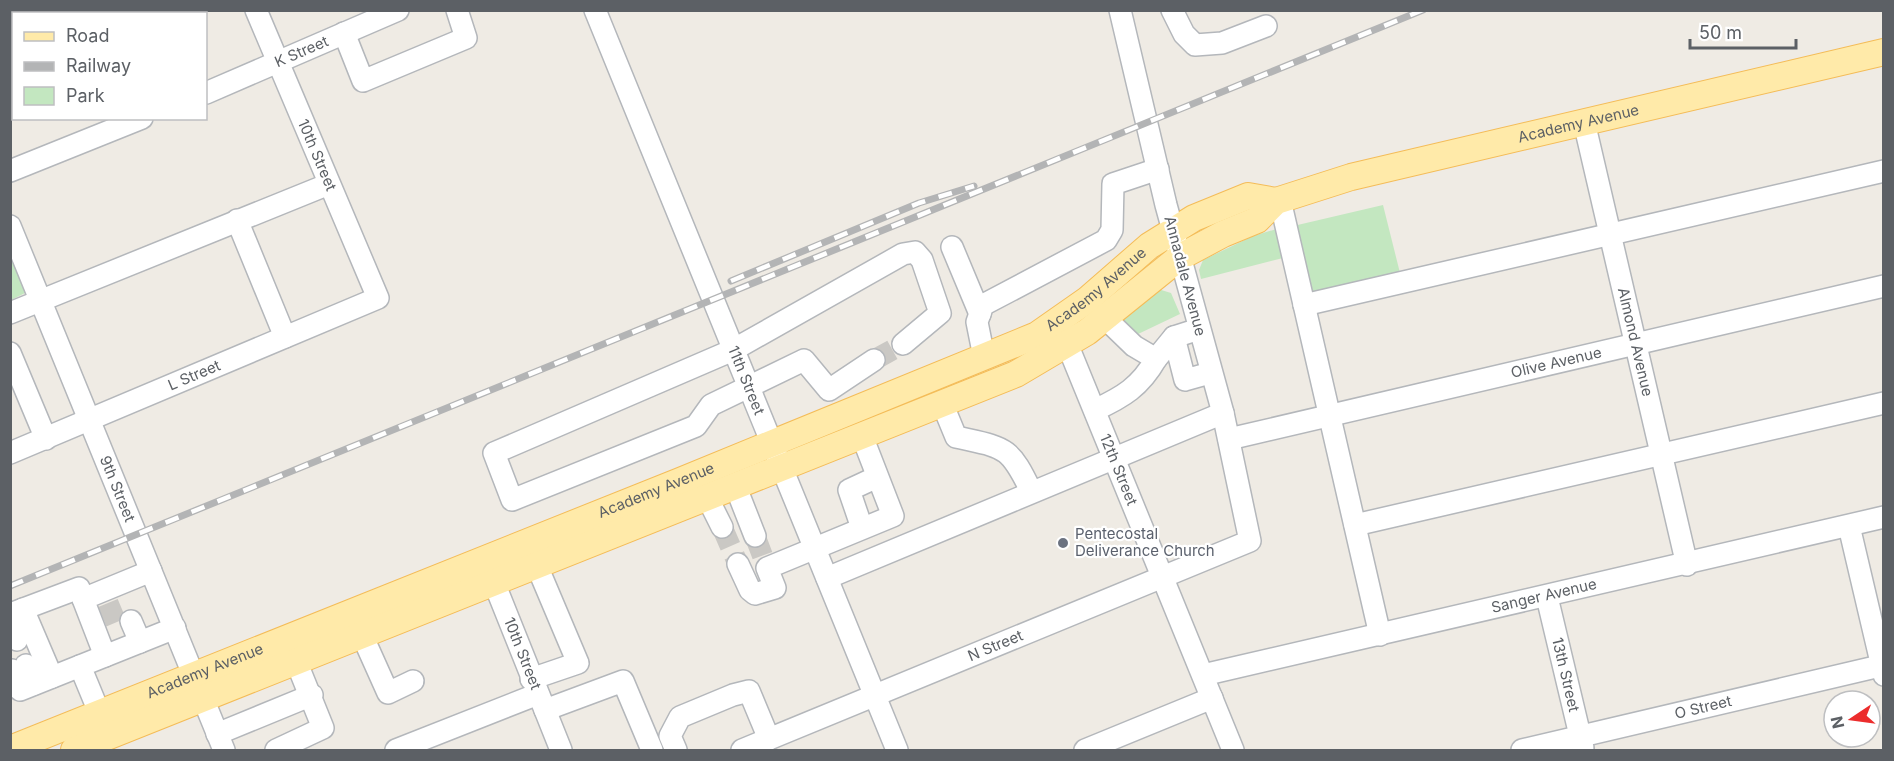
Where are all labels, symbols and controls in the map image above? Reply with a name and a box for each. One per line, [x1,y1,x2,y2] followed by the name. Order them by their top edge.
[12,12,207,120] legend
[1690,12,1796,50] scale bar
[1699,22,1742,43] text: 50 m
[66,25,109,46] text: Road
[271,31,331,71] street label: K Street
[66,55,131,76] text: Railway
[66,85,105,106] text: Park
[1516,100,1641,147] street label: Academy Avenue
[294,116,341,194] street label: 10th Street
[1160,214,1211,338] street label: Annadale Avenue
[1042,243,1150,335] street label: Academy Avenue
[1614,286,1658,398] street label: Almond Avenue
[1509,342,1603,382] street label: Olive Avenue
[724,343,769,418] street label: 11th Street
[165,355,223,394] street label: L Street
[1096,431,1142,508] street label: 12th Street
[96,453,140,525] street label: 9th Street
[595,458,717,522] street label: Academy Avenue
[1075,524,1215,560] place label: Pentecostal Deliverance Church
[1056,536,1070,550] marker: Pentecostal Deliverance Church
[1489,574,1598,617] street label: Sanger Avenue
[500,614,546,692] street label: 10th Street
[965,625,1026,665] street label: N Street
[1548,636,1584,714] street label: 13th Street
[144,639,266,702] street label: Academy Avenue
[1822,689,1882,749] north arrow
[1673,691,1733,723] street label: O Street
[1826,714,1849,731] text: N

